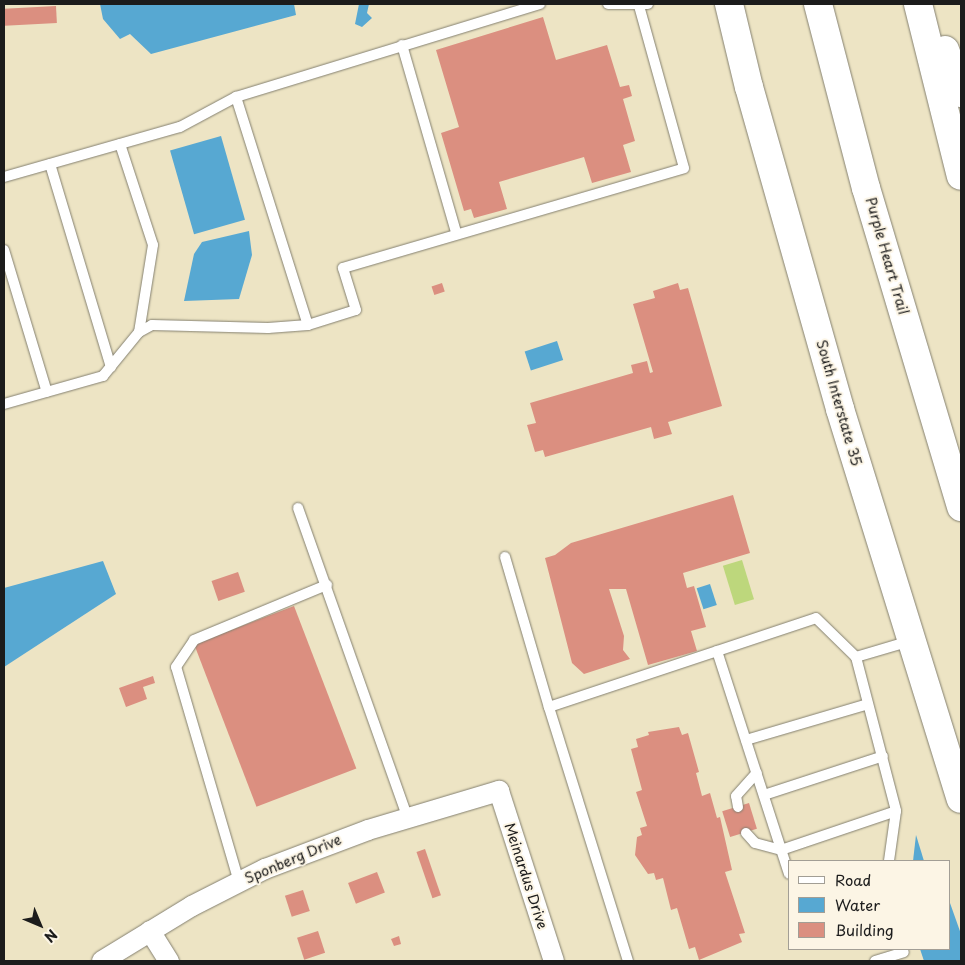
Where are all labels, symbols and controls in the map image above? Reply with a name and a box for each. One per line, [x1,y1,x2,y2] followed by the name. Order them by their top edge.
[862,195,912,317] street label: Purple Heart Trail
[813,337,865,469] street label: South Interstate 35
[501,821,551,931] street label: Meinardus Drive
[242,831,344,887] street label: Sponberg Drive
[788,860,950,950] legend
[835,868,871,891] text: Road
[835,893,880,916] text: Water
[15,900,65,950] north arrow
[835,918,894,941] text: Building
[40,925,62,947] text: N

